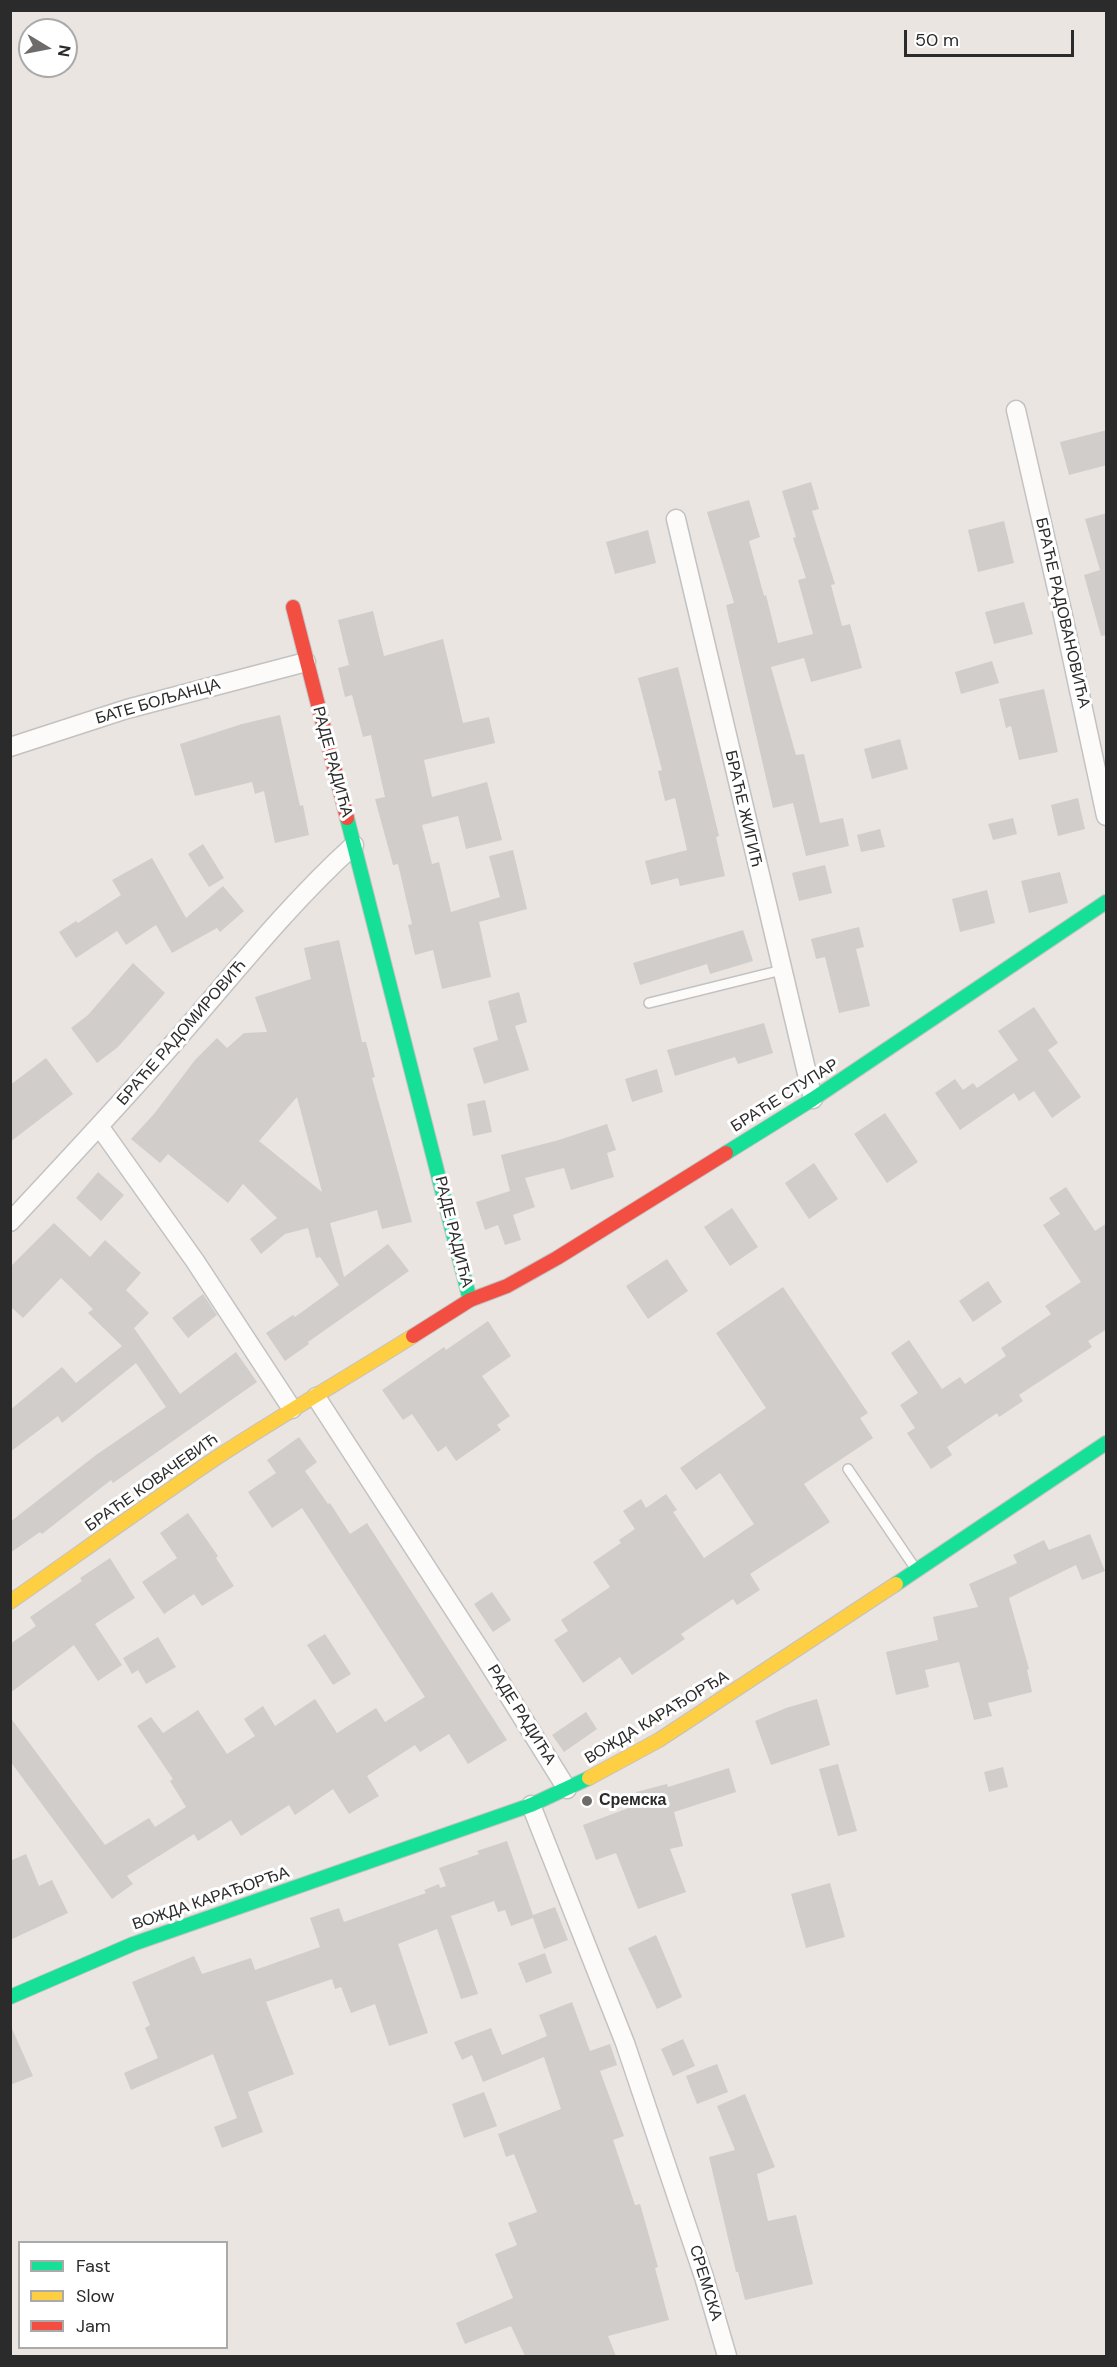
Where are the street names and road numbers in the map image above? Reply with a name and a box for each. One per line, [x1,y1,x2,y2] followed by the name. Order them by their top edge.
[1031,516,1093,710] street label: БРАЋЕ РАДОВАНОВИЋА
[94,675,222,729] street label: БАТЕ БОЉАНЦА
[308,704,356,820] street label: РАДЕ РАДИЋА
[720,749,766,869] street label: БРАЋЕ ЖИГИЋ
[113,956,251,1110] street label: БРАЋЕ РАДОМИРОВИЋ
[728,1055,842,1137] street label: БРАЋЕ СТУПАР
[430,1174,476,1290] street label: РАДЕ РАДИЋА
[82,1430,222,1536] street label: БРАЋЕ КОВАЧЕВИЋ
[483,1662,559,1768] street label: РАДЕ РАДИЋА
[582,1667,732,1769] street label: ВОЖДА КАРАЂОРЂА
[130,1863,292,1935] street label: ВОЖДА КАРАЂОРЂА
[684,2243,726,2323] street label: СРЕМСКА

